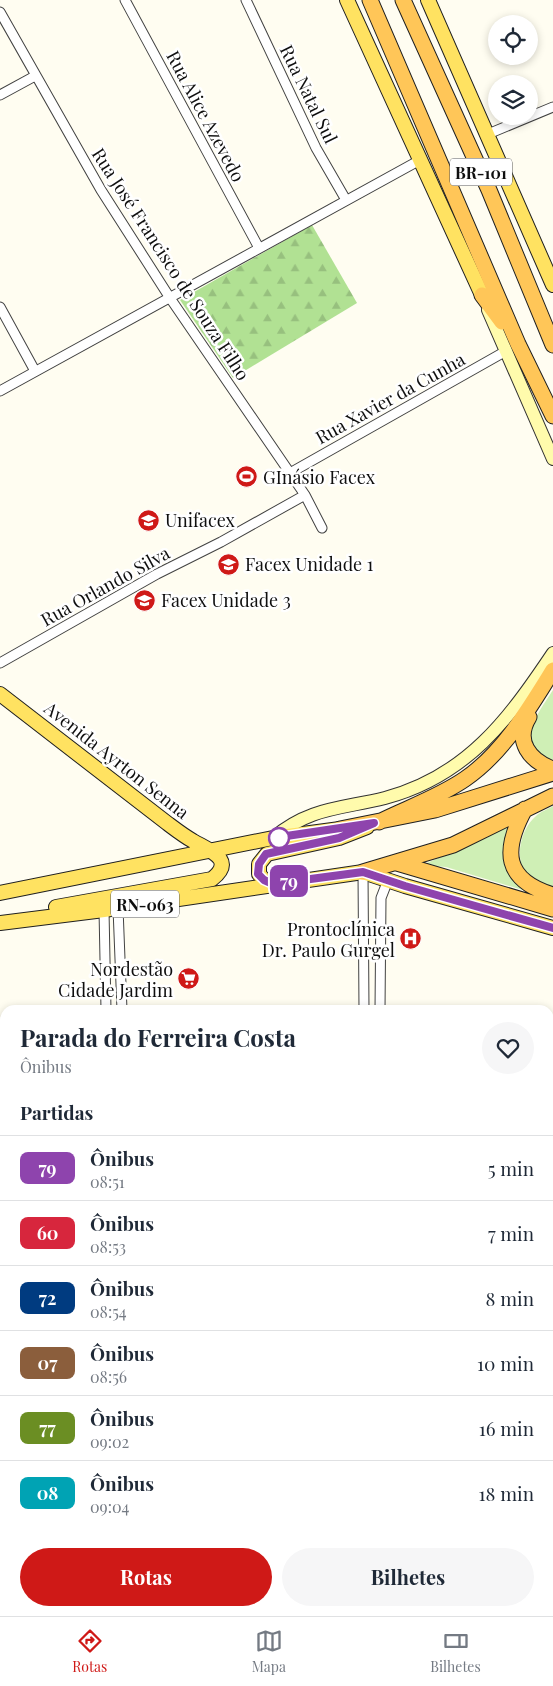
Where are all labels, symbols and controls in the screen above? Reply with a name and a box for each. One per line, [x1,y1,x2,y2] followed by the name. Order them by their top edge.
[488,15,538,125] map controls
[488,15,538,65] button: locate
[275,41,343,147] street label: Rua Natal Sul
[161,46,251,186] street label: Rua Alice Azevedo
[488,75,538,125] button: layers
[87,143,255,385] street label: Rua José Francisco de Souza Filho
[450,158,512,186] road number: BR-101
[311,347,469,449] street label: Rua Xavier da Cunha
[235,465,259,489] sports icon: GInásio Facex
[263,465,376,489] place label: GInásio Facex
[137,508,161,532] school or university icon: Unifacex
[165,508,236,532] place label: Unifacex
[36,541,174,631] street label: Rua Orlando Silva
[217,552,241,576] school or university icon: Facex Unidade 1
[245,552,374,576] place label: Facex Unidade 1
[133,588,157,612] school or university icon: Facex Unidade 3
[161,588,291,612] place label: Facex Unidade 3
[39,695,194,824] street label: Avenida Ayrton Senna
[268,827,290,849] unlabelled marker
[266,865,312,897] line badge: 79
[280,869,298,893] text: 79
[111,891,179,918] road number: RN-063
[262,917,395,962] place label: Prontoclínica Dr. Paulo Gurgel
[399,927,423,951] hospital icon: Prontoclínica Dr. Paulo Gurgel
[58,957,173,1002] place label: Nordestão Cidade Jardim
[177,967,201,991] supermarket icon: Nordestão Cidade Jardim
[20,1021,296,1053] text: Parada do Ferreira Costa
[482,1022,534,1074] button: heart
[20,1056,72,1077] text: Ônibus
[20,1099,93,1125] text: Partidas
[90,1145,154,1171] text: Ônibus
[488,1155,534,1181] text: 5 min
[38,1156,57,1180] text: 79
[90,1171,125,1192] text: 08:51
[90,1210,154,1236] text: Ônibus
[488,1220,534,1246] text: 7 min
[37,1221,58,1245] text: 60
[90,1236,126,1257] text: 08:53
[90,1275,154,1301] text: Ônibus
[486,1285,534,1311] text: 8 min
[39,1286,56,1310] text: 72
[90,1301,127,1322] text: 08:54
[90,1340,154,1366] text: Ônibus
[477,1350,534,1376] text: 10 min
[38,1351,57,1375] text: 07
[90,1366,127,1387] text: 08:56
[90,1405,154,1431] text: Ônibus
[479,1415,534,1441] text: 16 min
[39,1416,56,1440] text: 77
[90,1431,129,1452] text: 09:02
[90,1470,154,1496] text: Ônibus
[479,1480,534,1506] text: 18 min
[37,1481,58,1505] text: 08
[90,1496,130,1517] text: 09:04
[20,1548,272,1606] button: Rotas
[282,1548,534,1606] button: Bilhetes
[72,1627,107,1676] tab: Rotas
[252,1627,286,1676] tab: Mapa
[430,1627,481,1676] tab: Bilhetes

